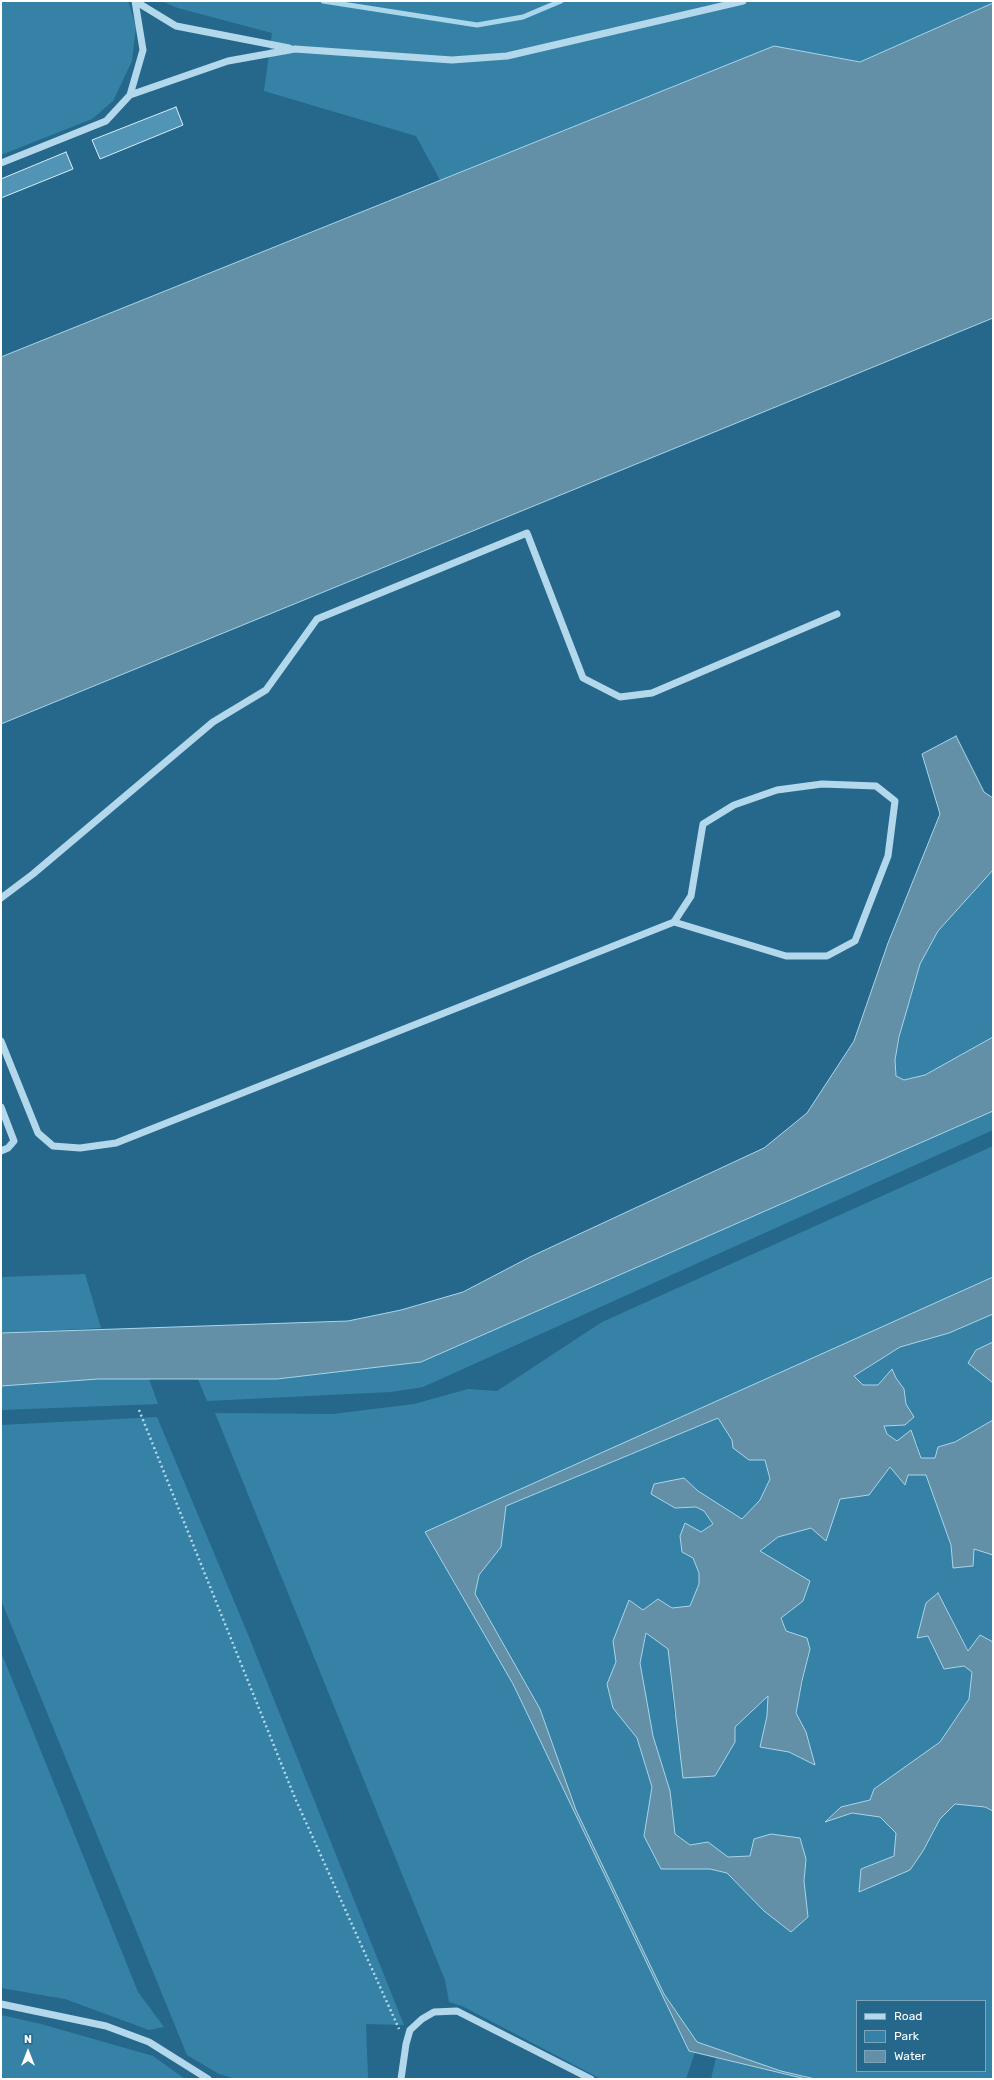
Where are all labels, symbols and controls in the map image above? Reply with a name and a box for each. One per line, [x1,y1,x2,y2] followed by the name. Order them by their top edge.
[856,2000,986,2072] legend
[894,2009,922,2023] text: Road
[894,2029,919,2043] text: Park
[8,2032,48,2072] north arrow
[24,2033,32,2046] text: N
[894,2049,926,2063] text: Water

